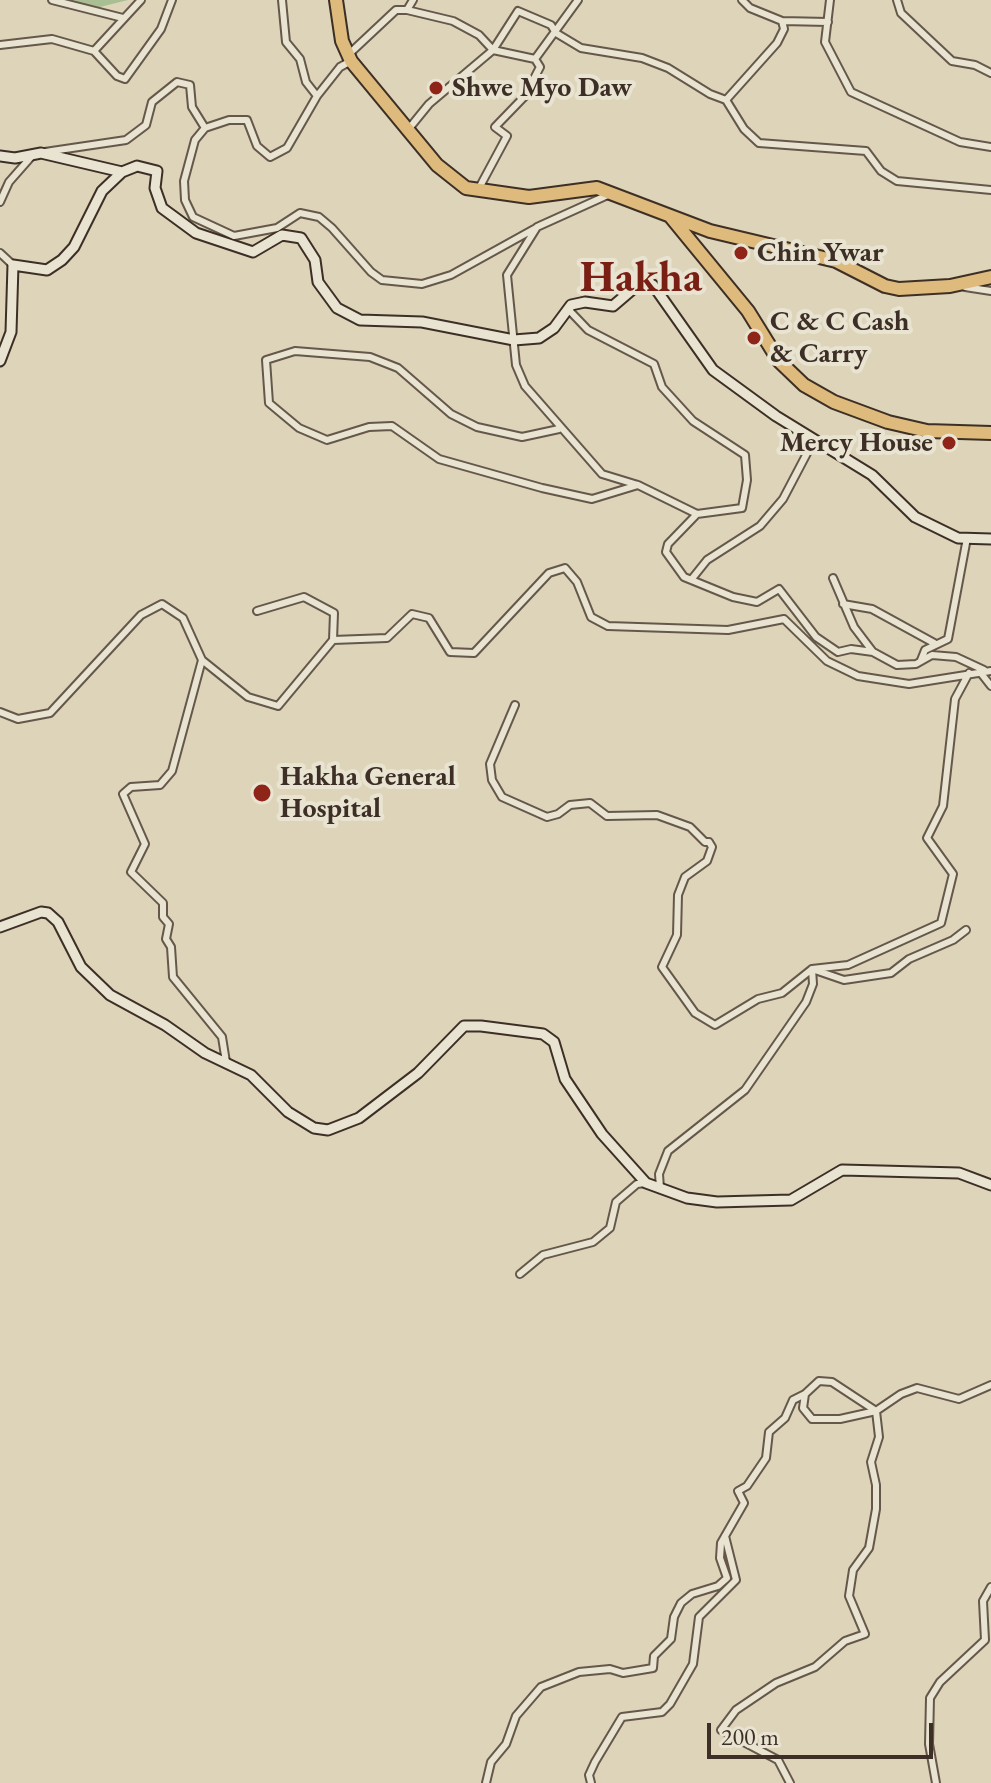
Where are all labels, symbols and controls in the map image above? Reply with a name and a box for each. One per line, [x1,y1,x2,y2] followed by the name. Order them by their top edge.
[452,71,632,105] place label: Shwe Myo Daw
[427,79,445,97] marker: Shwe Myo Daw
[757,236,884,270] place label: Chin Ywar
[732,244,750,262] marker: Chin Ywar
[580,253,702,305] district label: Hakha
[770,305,909,371] place label: C & C Cash & Carry
[745,329,763,347] marker: C & C Cash & Carry
[780,426,933,460] place label: Mercy House
[940,434,958,452] marker: Mercy House
[280,760,456,826] place label: Hakha General Hospital
[251,782,273,804] marker: Hakha General Hospital
[711,1707,937,1757] scale bar
[721,1721,779,1752] text: 200 m

